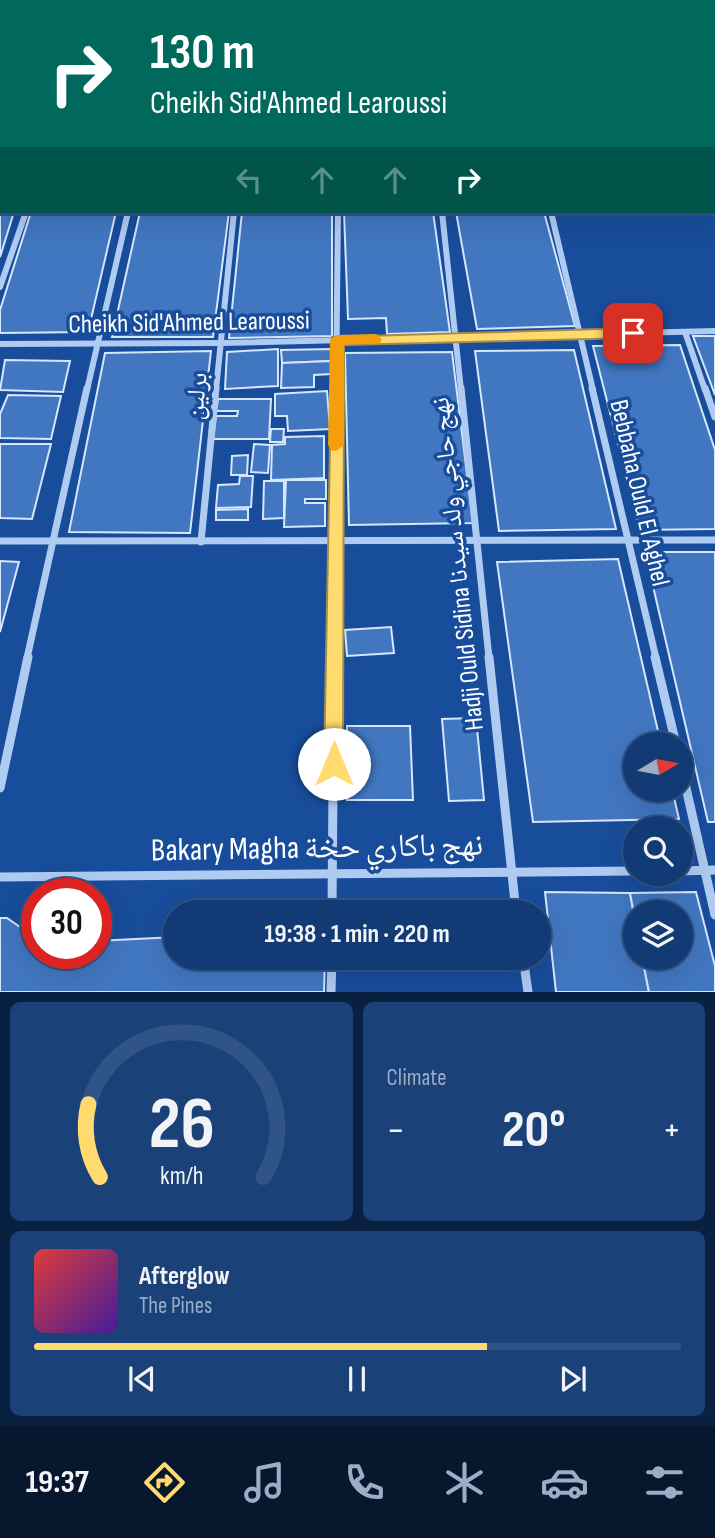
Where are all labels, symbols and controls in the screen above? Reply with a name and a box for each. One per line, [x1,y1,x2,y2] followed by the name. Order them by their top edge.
[150,24,255,83] text: 130 m
[35,28,126,119] icon: right
[150,84,447,123] text: Cheikh Sid'Ahmed Learoussi
[230,161,268,199] icon: left
[303,161,341,199] icon: ahead
[376,161,414,199] icon: ahead
[449,161,487,199] icon: right
[603,303,663,363] pin
[68,305,310,341] street label: Cheikh Sid'Ahmed Learoussi
[614,314,652,352] icon: arrive
[179,371,215,421] street label: برلين
[425,395,495,732] street label: Hadji Ould Sidina نهج حاجي ولد سيدنا
[602,397,676,589] street label: Bebbaha Ould El Aghel
[297,727,371,801] position arrow
[623,732,693,802] north arrow
[623,732,693,970] map controls
[623,816,693,886] button: search
[151,826,484,875] street label: Bakary Magha نهج باكاري حخة
[21,878,112,969] speed limit sign: 30
[623,900,693,970] button: layers
[264,919,450,950] text: 19:38 · 1 min · 220 m
[387,1064,446,1092] text: Climate
[148,1082,214,1170] text: 26
[502,1099,566,1162] text: 20°
[387,1108,405,1153] text: −
[662,1108,681,1153] text: +
[160,1161,203,1192] text: km/h
[139,1261,230,1292] text: Afterglow
[139,1292,212,1320] text: The Pines
[123,1360,161,1398] icon: previous
[338,1360,376,1398] icon: pause
[554,1360,592,1398] icon: next
[140,1458,189,1507] icon: directions
[240,1458,289,1507] icon: music
[340,1458,389,1507] icon: phone
[440,1458,489,1507] icon: climate
[540,1458,589,1507] icon: car
[640,1458,689,1507] icon: filters
[26,1463,89,1502] text: 19:37

